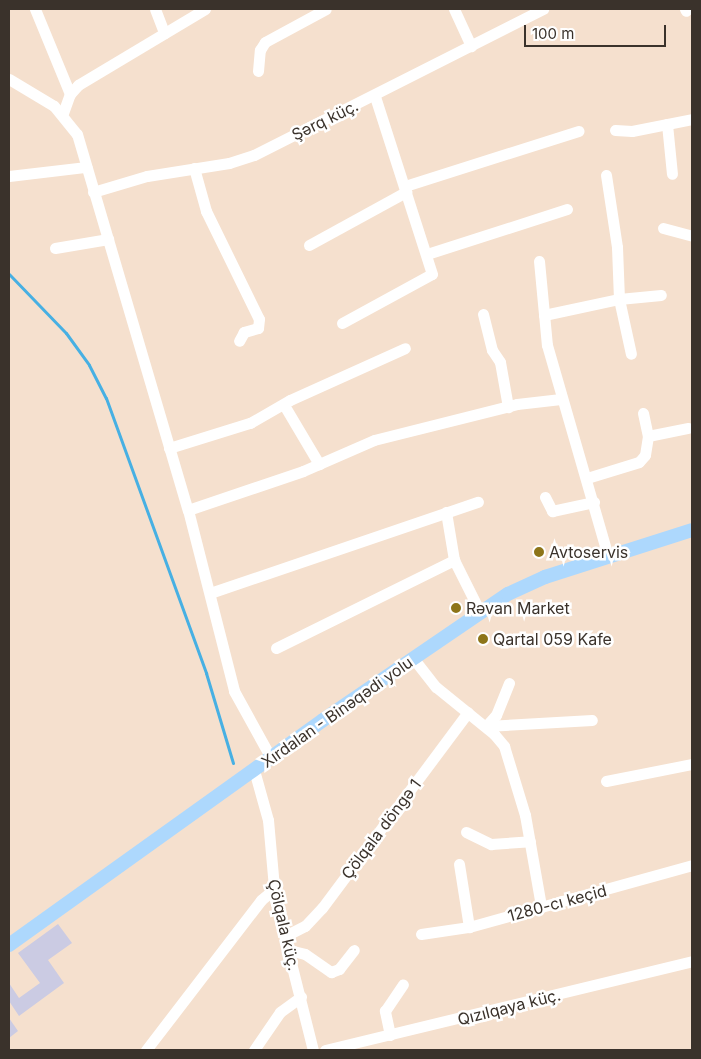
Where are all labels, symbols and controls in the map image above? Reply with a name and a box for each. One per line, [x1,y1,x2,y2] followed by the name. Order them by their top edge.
[526,15,668,47] scale bar
[532,24,574,43] text: 100 m
[289,96,361,144] street label: Şərq küç.
[549,542,628,562] place label: Avtoservis
[533,546,545,558] marker: Avtoservis
[466,598,570,618] place label: Rəvan Market
[450,602,462,614] marker: Rəvan Market
[493,629,612,649] place label: Qartal 059 Kafe
[477,633,489,645] marker: Qartal 059 Kafe
[258,653,416,771] street label: Xırdalan - Binəqədi yolu
[337,775,425,883] street label: Çölqala döngə 1
[264,877,304,973] street label: Çölqala küç.
[505,881,609,925] street label: 1280-cı keçid
[455,985,563,1029] street label: Qızılqaya küç.

